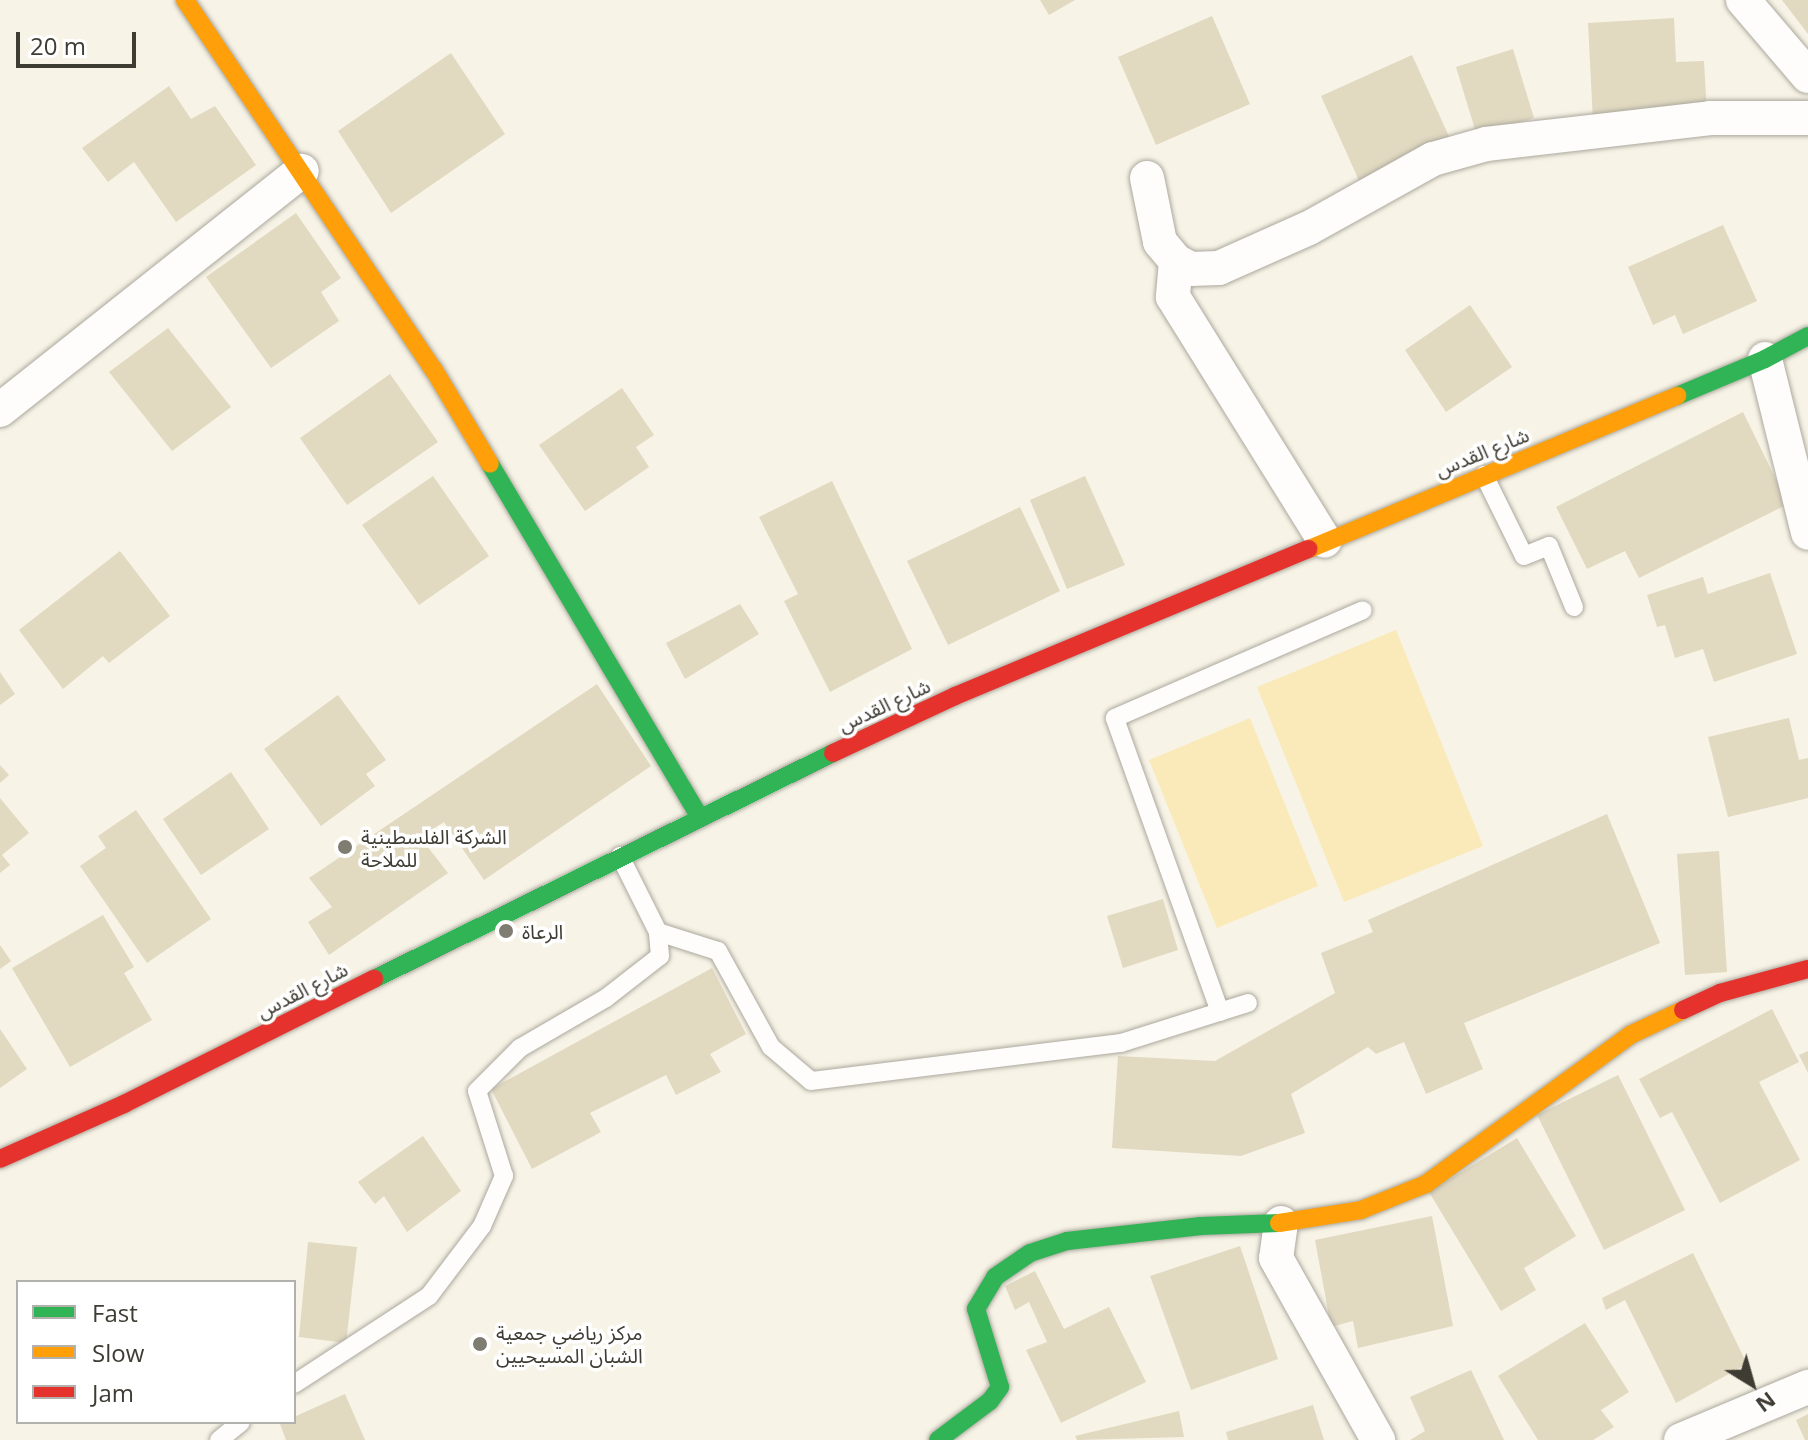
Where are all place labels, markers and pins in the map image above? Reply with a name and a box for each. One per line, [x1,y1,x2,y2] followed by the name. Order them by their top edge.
[361,824,507,871] place label: الشركة الفلسطينية للملاحة
[336,838,354,856] marker: الشركة الفلسطينية للملاحة
[522,919,563,943] place label: الرعاة
[497,922,515,940] marker: الرعاة
[496,1320,643,1367] place label: مركز رياضي جمعية الشبان المسيحيين
[471,1335,489,1353] marker: مركز رياضي جمعية الشبان المسيحيين

